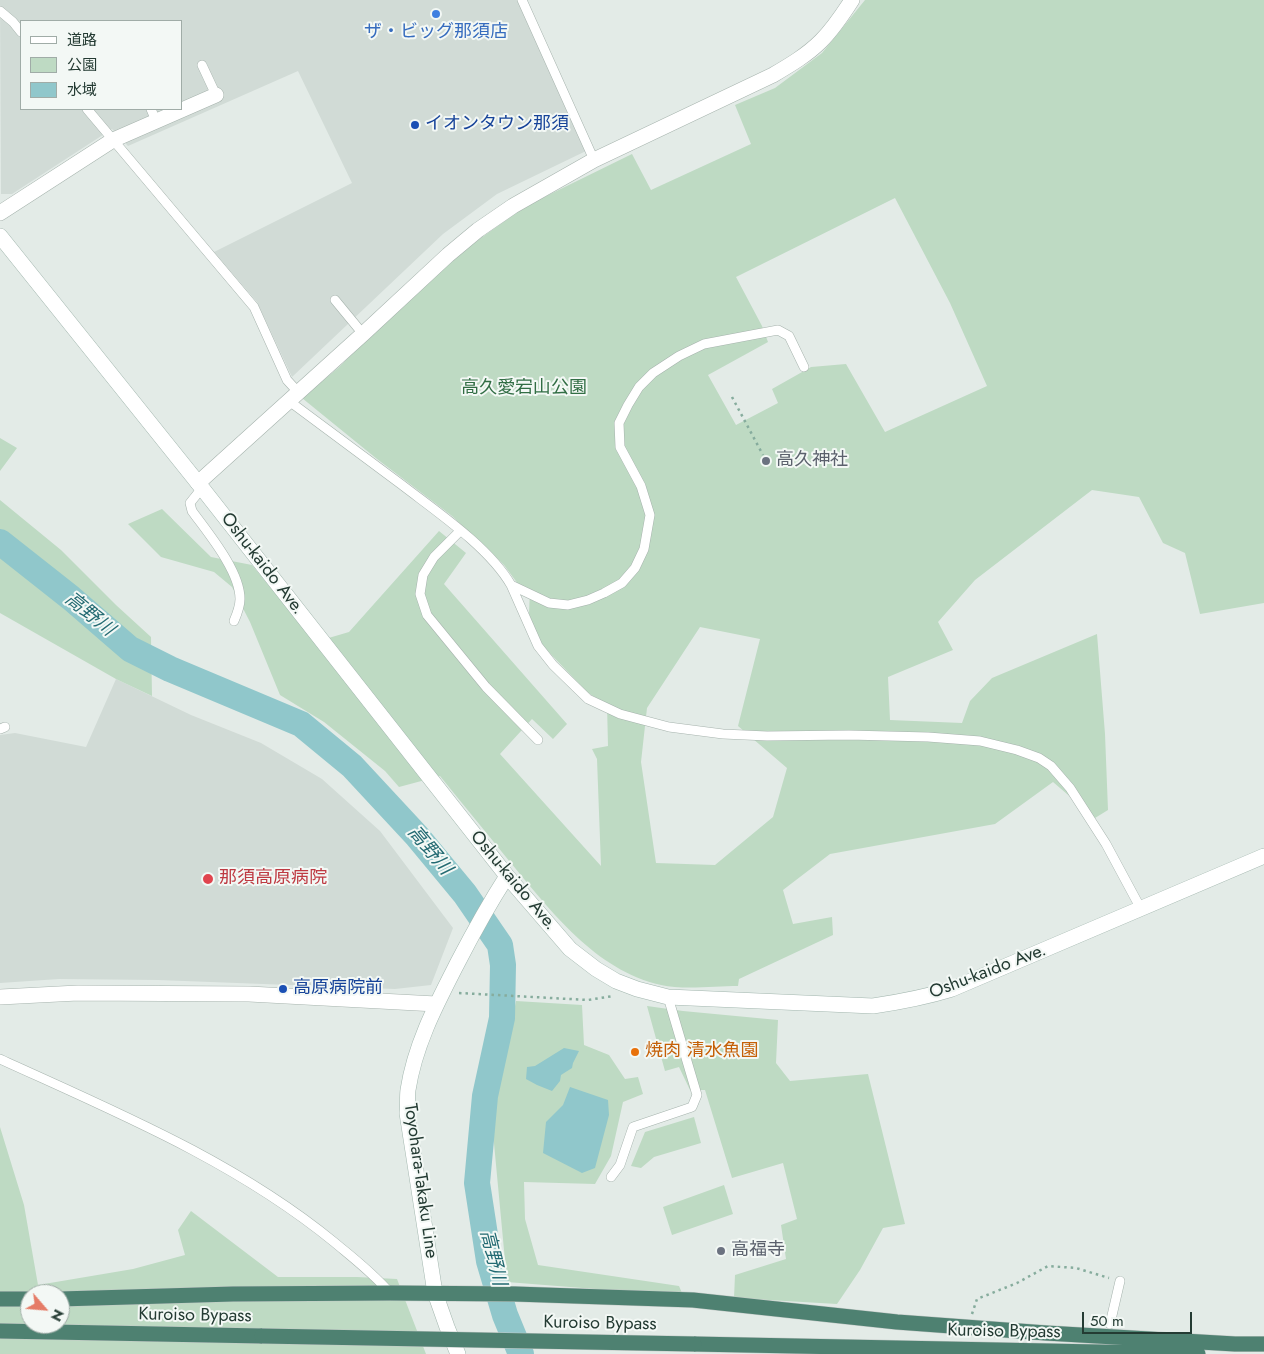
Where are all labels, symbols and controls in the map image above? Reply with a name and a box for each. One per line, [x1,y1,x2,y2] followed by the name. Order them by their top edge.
[430,8,442,20] marker: ザ・ビッグ那須店
[20,20,182,110] legend
[364,22,508,44] place label: ザ・ビッグ那須店
[67,29,97,51] text: 道路
[67,54,97,76] text: 公園
[67,79,97,101] text: 水域
[425,114,569,136] place label: イオンタウン那須
[409,119,421,131] marker: イオンタウン那須
[461,378,587,400] park label: 高久愛宕山公園
[776,450,848,472] place label: 高久神社
[760,455,772,467] marker: 高久神社
[216,509,308,619] street label: Oshu-kaido Ave.
[60,588,118,642] water label: 高野川
[402,822,456,880] water label: 高野川
[465,827,561,935] street label: Oshu-kaido Ave.
[219,868,327,890] place label: 那須高原病院
[201,872,215,886] marker: 那須高原病院
[927,940,1049,1004] street label: Oshu-kaido Ave.
[293,978,383,1000] place label: 高原病院前
[277,983,289,995] marker: 高原病院前
[645,1041,758,1063] place label: 焼肉 清水魚園
[629,1046,641,1058] marker: 焼肉 清水魚園
[398,1102,442,1260] street label: Toyohara-Takaku Line
[474,1228,510,1288] water label: 高野川
[731,1240,785,1262] place label: 高福寺
[715,1245,727,1257] marker: 高福寺
[20,1284,70,1334] north arrow
[1084,1302,1194,1334] scale bar
[138,1304,252,1328] street label: Kuroiso Bypass
[46,1306,69,1325] text: N
[1090,1310,1124,1332] text: 50 m
[543,1312,657,1336] street label: Kuroiso Bypass
[947,1320,1061,1344] street label: Kuroiso Bypass

